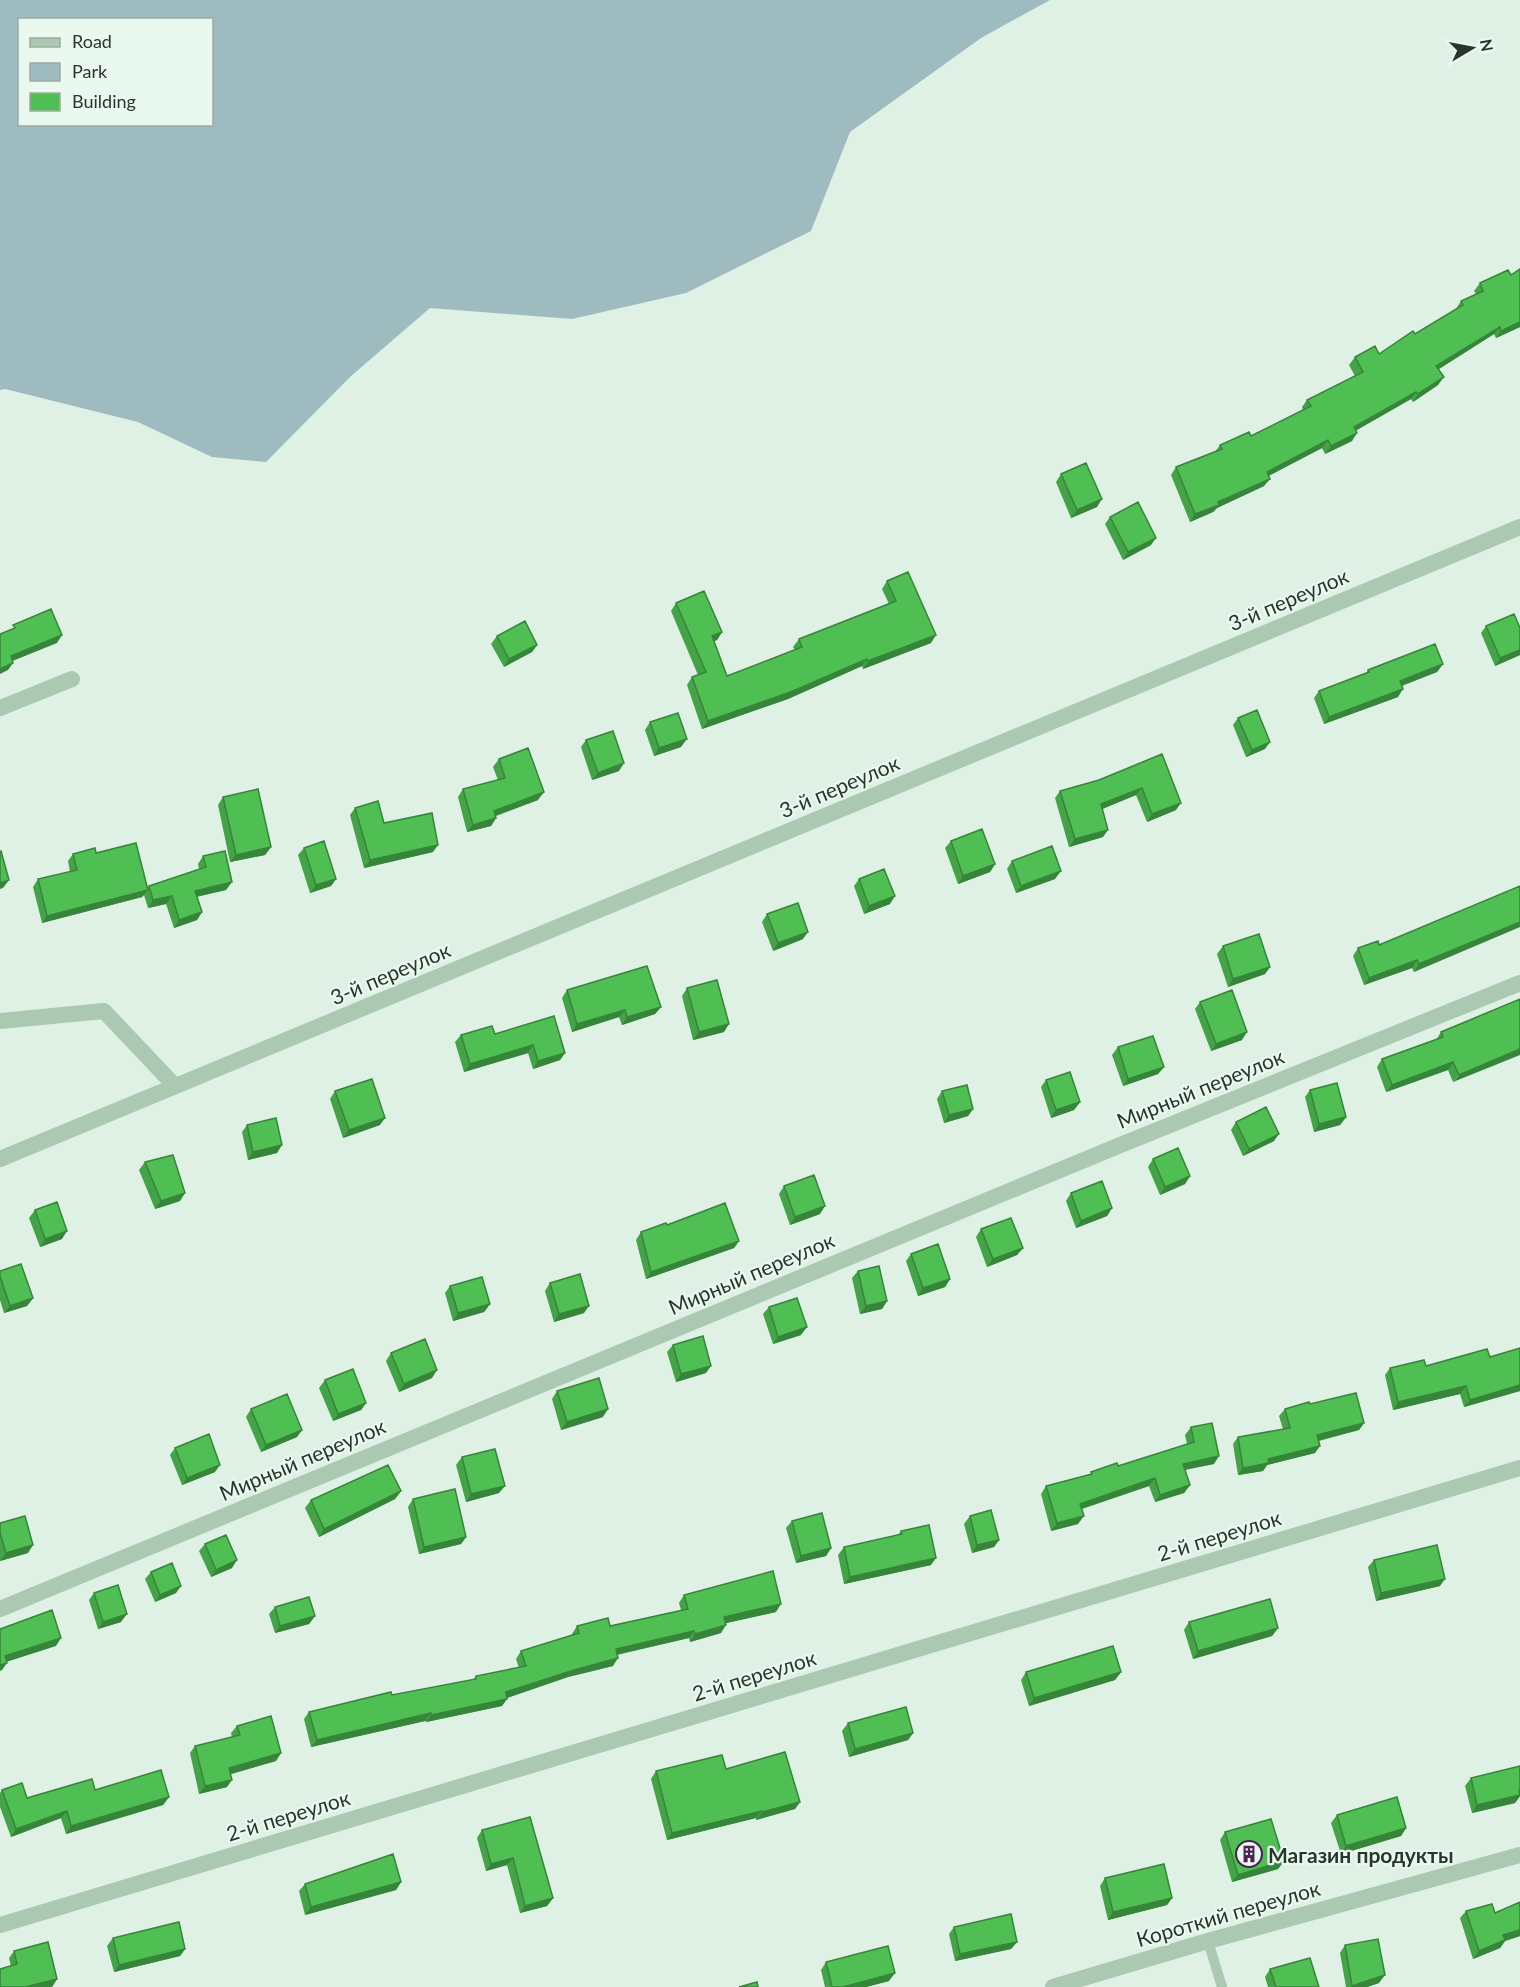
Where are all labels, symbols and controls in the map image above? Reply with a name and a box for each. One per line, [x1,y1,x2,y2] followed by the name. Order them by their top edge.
[18,18,213,126] legend
[1442,18,1502,78] north arrow
[72,30,112,52] text: Road
[1477,38,1498,53] text: N
[72,60,108,82] text: Park
[72,90,136,112] text: Building
[1224,562,1352,635] street label: 3-й переулок
[775,749,903,822] street label: 3-й переулок
[326,936,454,1009] street label: 3-й переулок
[1113,1043,1287,1133] street label: Мирный переулок
[664,1227,838,1319] street label: Мирный переулок
[215,1413,389,1505] street label: Мирный переулок
[1154,1504,1284,1566] street label: 2-й переулок
[689,1644,819,1706] street label: 2-й переулок
[223,1784,353,1846] street label: 2-й переулок
[1234,1839,1264,1869] building icon: Магазин продукты
[1268,1842,1454,1867] place label: Магазин продукты
[1133,1875,1323,1951] street label: Короткий переулок

